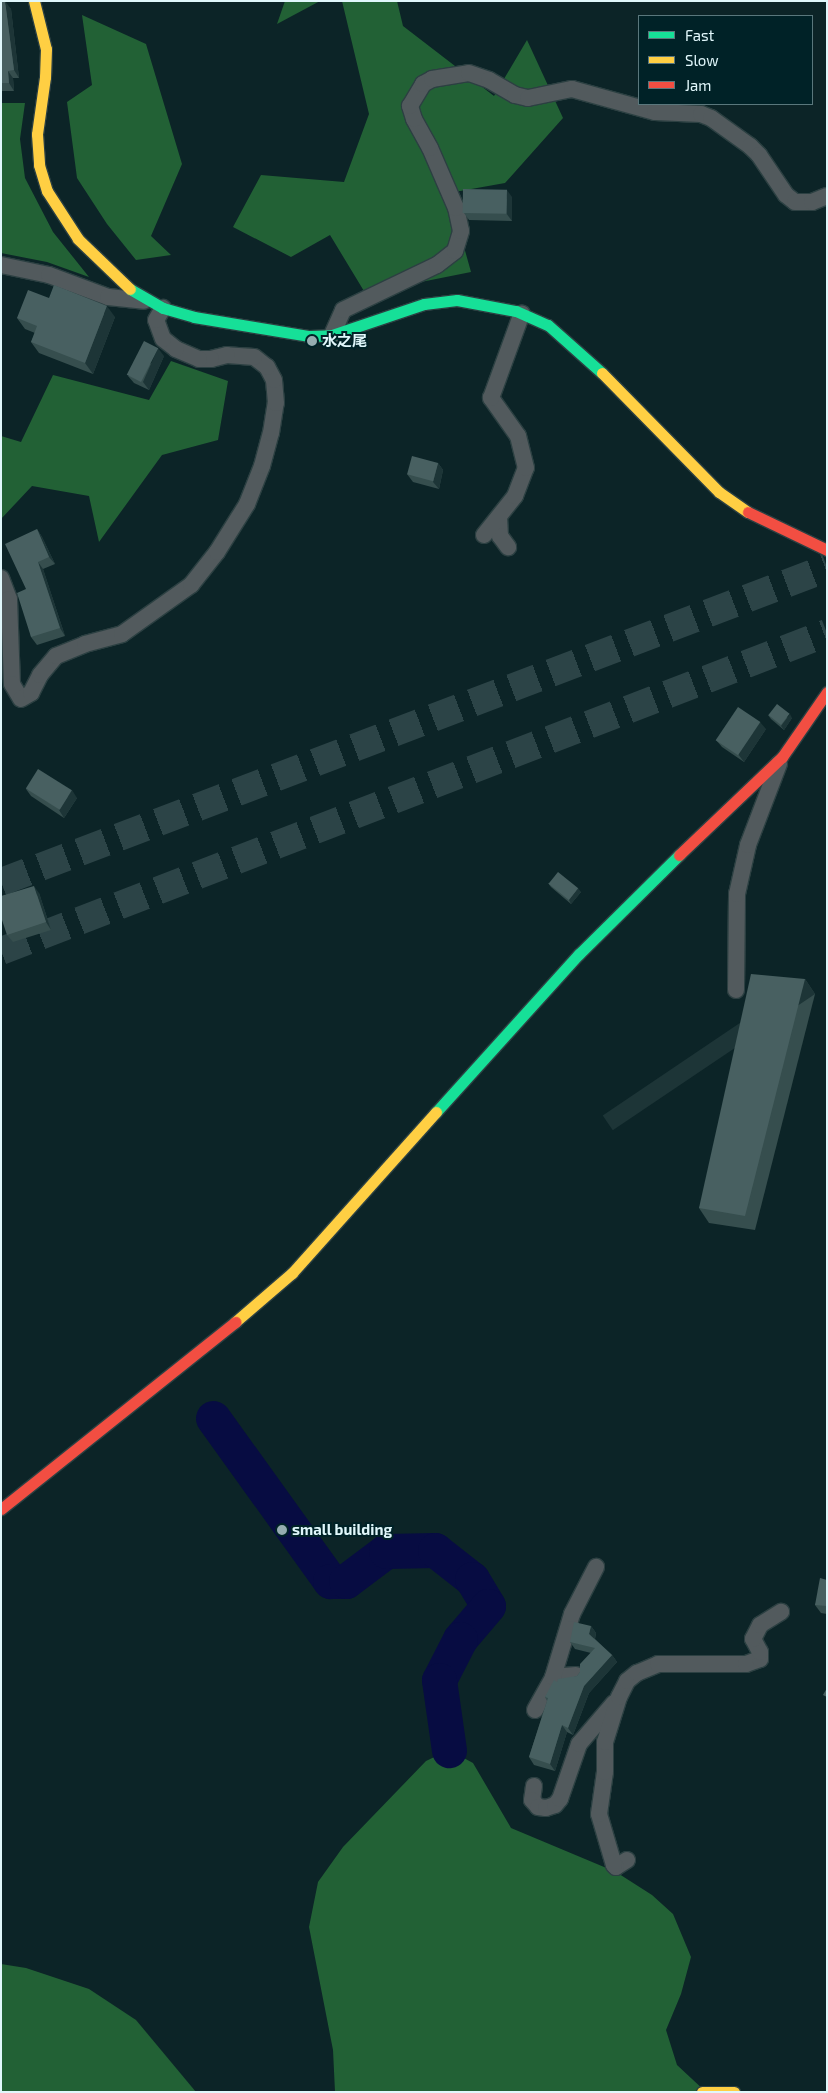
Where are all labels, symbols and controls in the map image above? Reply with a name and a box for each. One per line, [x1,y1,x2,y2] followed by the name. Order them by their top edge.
[638,15,813,105] legend
[685,26,714,44] text: Fast
[685,51,719,69] text: Slow
[685,76,711,94] text: Jam
[322,332,367,350] place label: 水之尾
[306,335,318,347] marker: 水之尾
[292,1521,392,1539] place label: small building
[276,1524,288,1536] marker: small building

